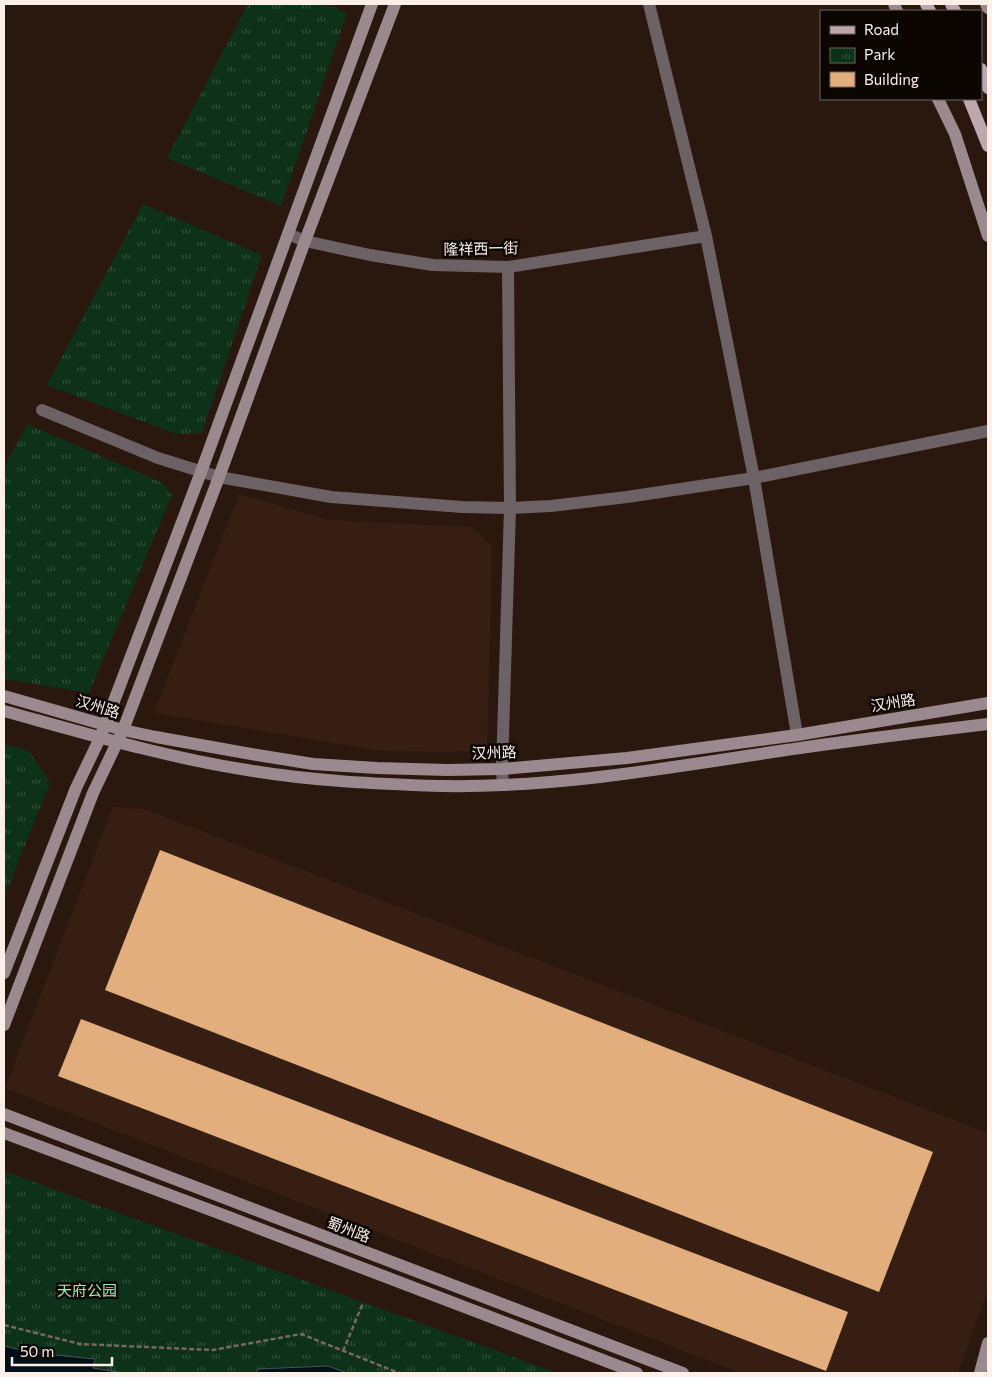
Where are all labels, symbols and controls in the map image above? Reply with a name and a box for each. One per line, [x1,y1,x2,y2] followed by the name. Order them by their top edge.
[820,10,982,100] legend
[864,20,899,38] text: Road
[864,45,895,63] text: Park
[864,70,919,88] text: Building
[443,238,519,258] street label: 隆祥西一街
[869,690,917,714] street label: 汉州路
[74,691,122,721] street label: 汉州路
[471,742,517,762] street label: 汉州路
[325,1213,373,1245] street label: 蜀州路
[57,1281,117,1299] park label: 天府公园
[12,1334,112,1366] scale bar
[20,1342,54,1360] text: 50 m

